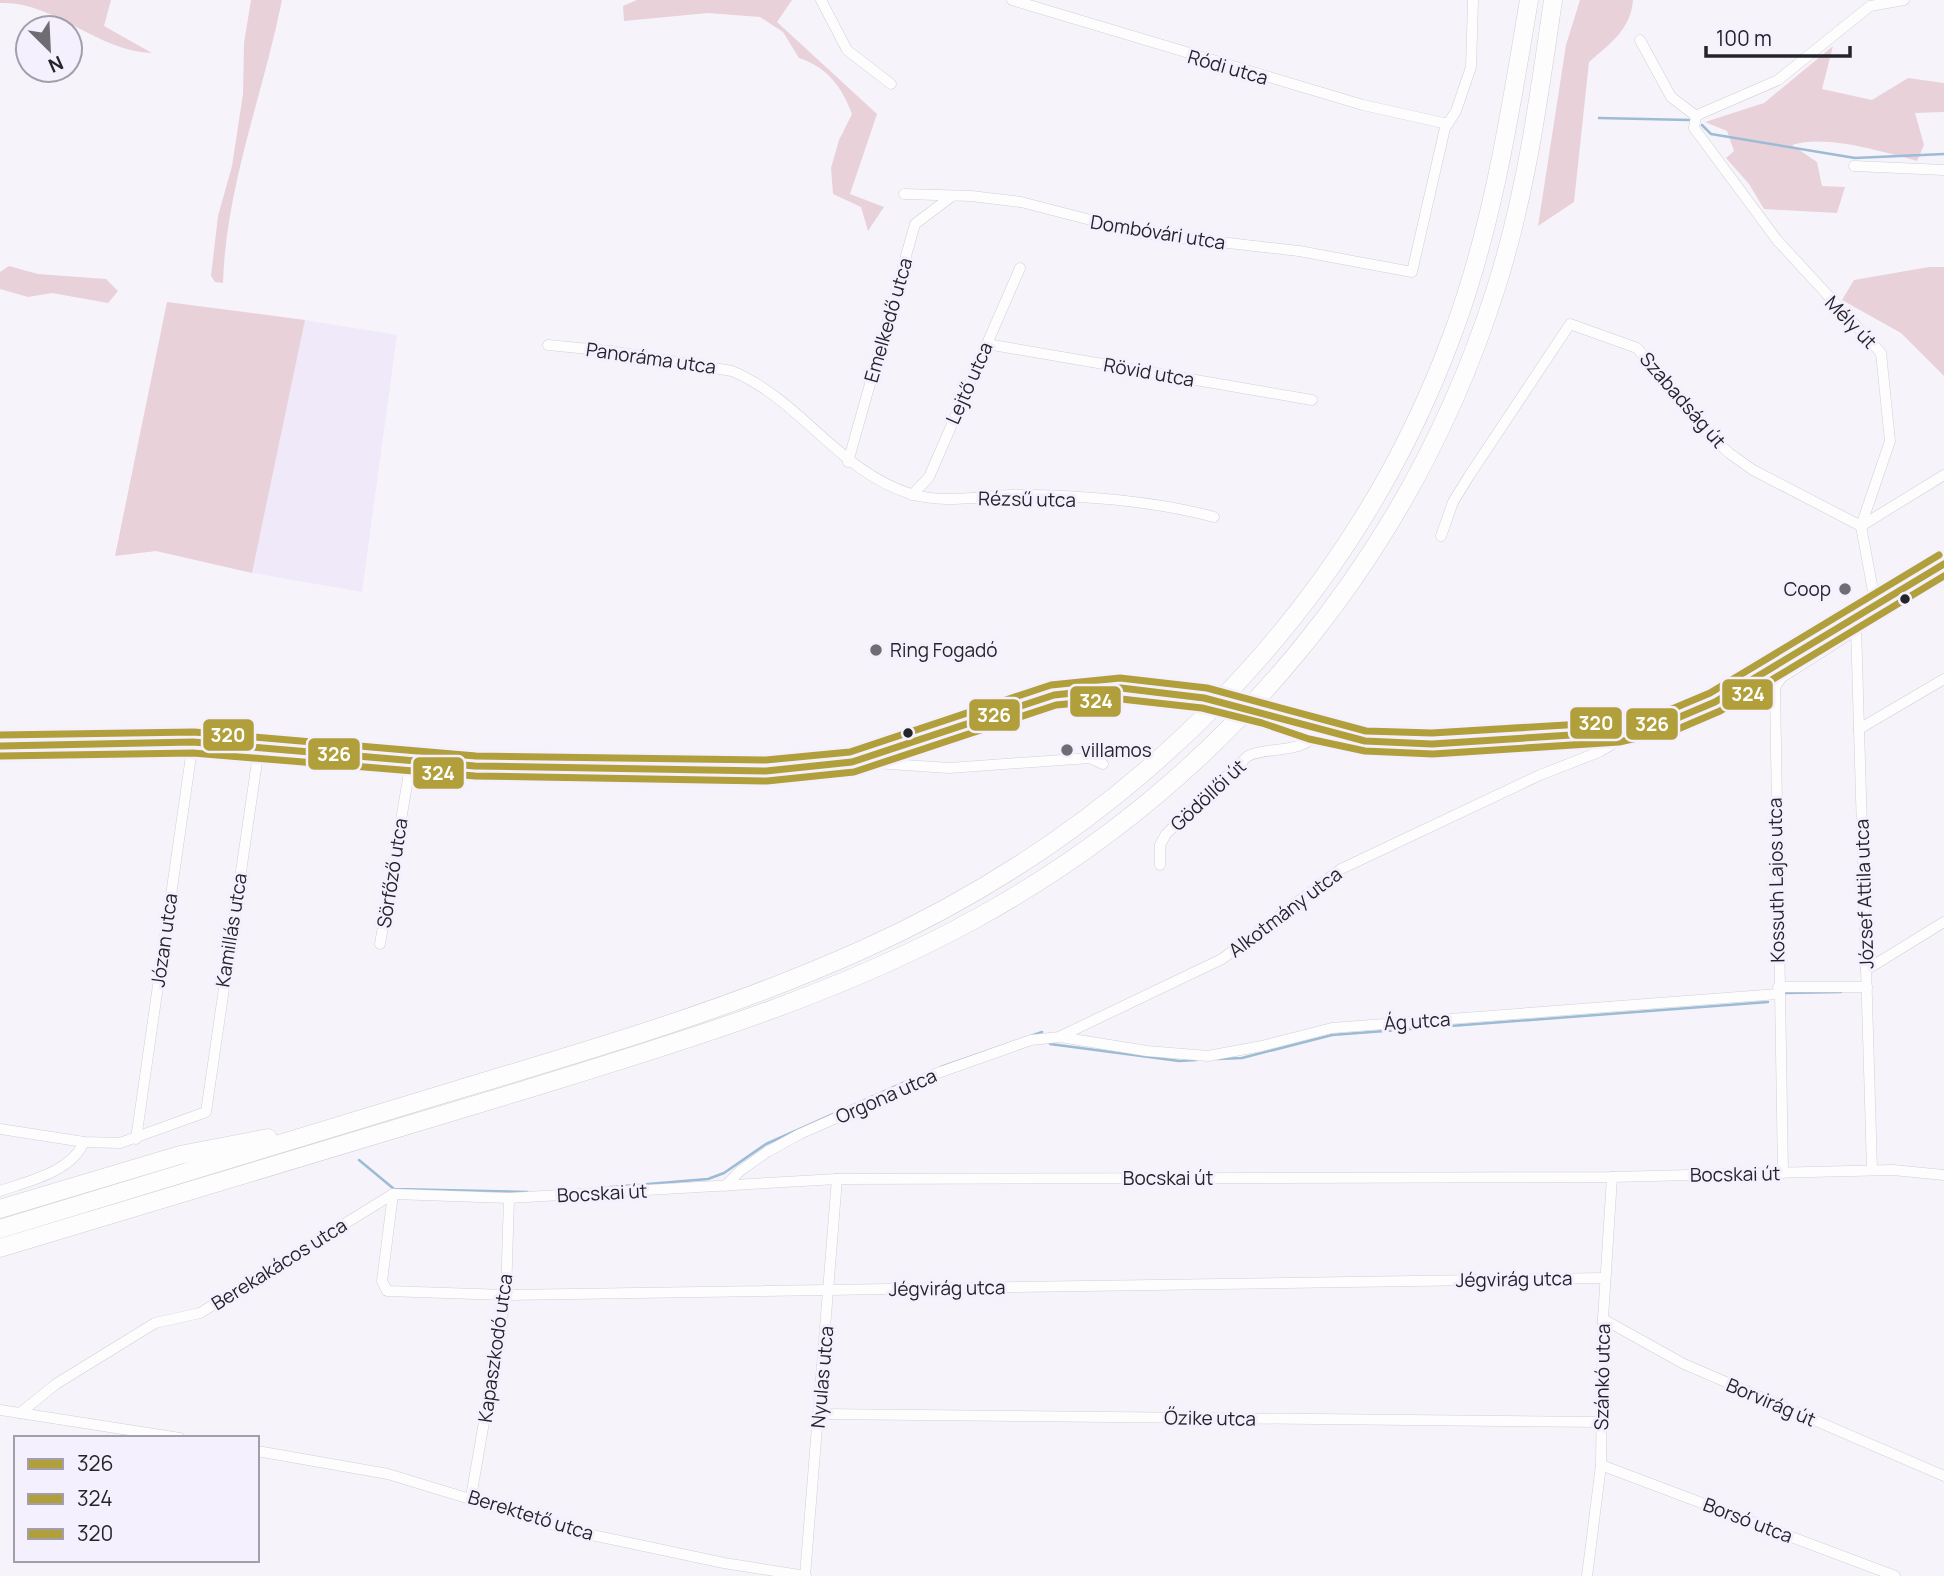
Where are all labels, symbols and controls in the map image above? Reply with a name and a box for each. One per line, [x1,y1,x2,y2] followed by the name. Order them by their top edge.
[14,14,84,84] north arrow
[1706,14,1850,58] scale bar
[1716,24,1772,52] text: 100 m
[1185,43,1271,91] street label: Ródi utca
[44,50,67,79] text: N
[1089,208,1227,256] street label: Dombóvári utca
[858,255,918,385] street label: Emelkedő utca
[1819,290,1883,354] street label: Mély út
[584,336,718,380] street label: Panoráma utca
[939,338,999,428] street label: Lejtő utca
[1634,346,1732,454] street label: Szabadság út
[1102,351,1196,393] street label: Rövid utca
[978,485,1076,513] street label: Rézsű utca
[1784,576,1831,602] place label: Coop
[1837,581,1853,597] marker: Coop
[1898,592,1912,606] unlabelled marker
[890,637,998,663] place label: Ring Fogadó
[868,642,884,658] marker: Ring Fogadó
[1721,678,1774,711] line badge: 324
[1731,681,1765,707] text: 324
[1069,685,1122,718] line badge: 324
[1079,688,1113,714] text: 324
[968,698,1021,732] line badge: 326
[977,702,1011,728] text: 326
[1569,706,1623,740] line badge: 320
[1625,707,1679,741] line badge: 326
[1579,710,1613,736] text: 320
[1635,711,1669,737] text: 326
[202,718,255,752] line badge: 320
[211,722,245,748] text: 320
[901,726,915,740] unlabelled marker
[307,737,361,771] line badge: 326
[1081,737,1152,763] place label: villamos
[317,741,351,767] text: 326
[1059,742,1075,758] marker: villamos
[1165,753,1251,837] street label: Gödöllői út
[412,756,465,790] line badge: 324
[421,760,455,786] text: 324
[1762,797,1790,963] street label: Kossuth Lajos utca
[370,816,414,930] street label: Sörfőző utca
[1848,818,1880,970] street label: József Attila utca
[1223,861,1347,963] street label: Alkotmány utca
[209,871,253,989] street label: Kamillás utca
[145,891,183,989] street label: Józan utca
[1383,1006,1451,1036] street label: Ág utca
[831,1062,941,1130] street label: Orgona utca
[1690,1160,1780,1188] street label: Bocskai út
[1123,1165,1213,1191] street label: Bocskai út
[556,1178,648,1208] street label: Bocskai út
[206,1212,352,1316] street label: Berekakácos utca
[1455,1265,1573,1293] street label: Jégvirág utca
[472,1272,518,1424] street label: Kapaszkodó utca
[888,1274,1006,1302] street label: Jégvirág utca
[1588,1323,1616,1431] street label: Szánkó utca
[805,1325,839,1429] street label: Nyulas utca
[1722,1372,1820,1432] street label: Borvirág út
[1164,1404,1256,1432] street label: Őzike utca
[14,1436,259,1562] legend
[77,1449,114,1477] text: 326
[77,1484,113,1512] text: 324
[465,1484,597,1546] street label: Berektető utca
[1700,1491,1796,1549] street label: Borsó utca
[77,1519,113,1547] text: 320

